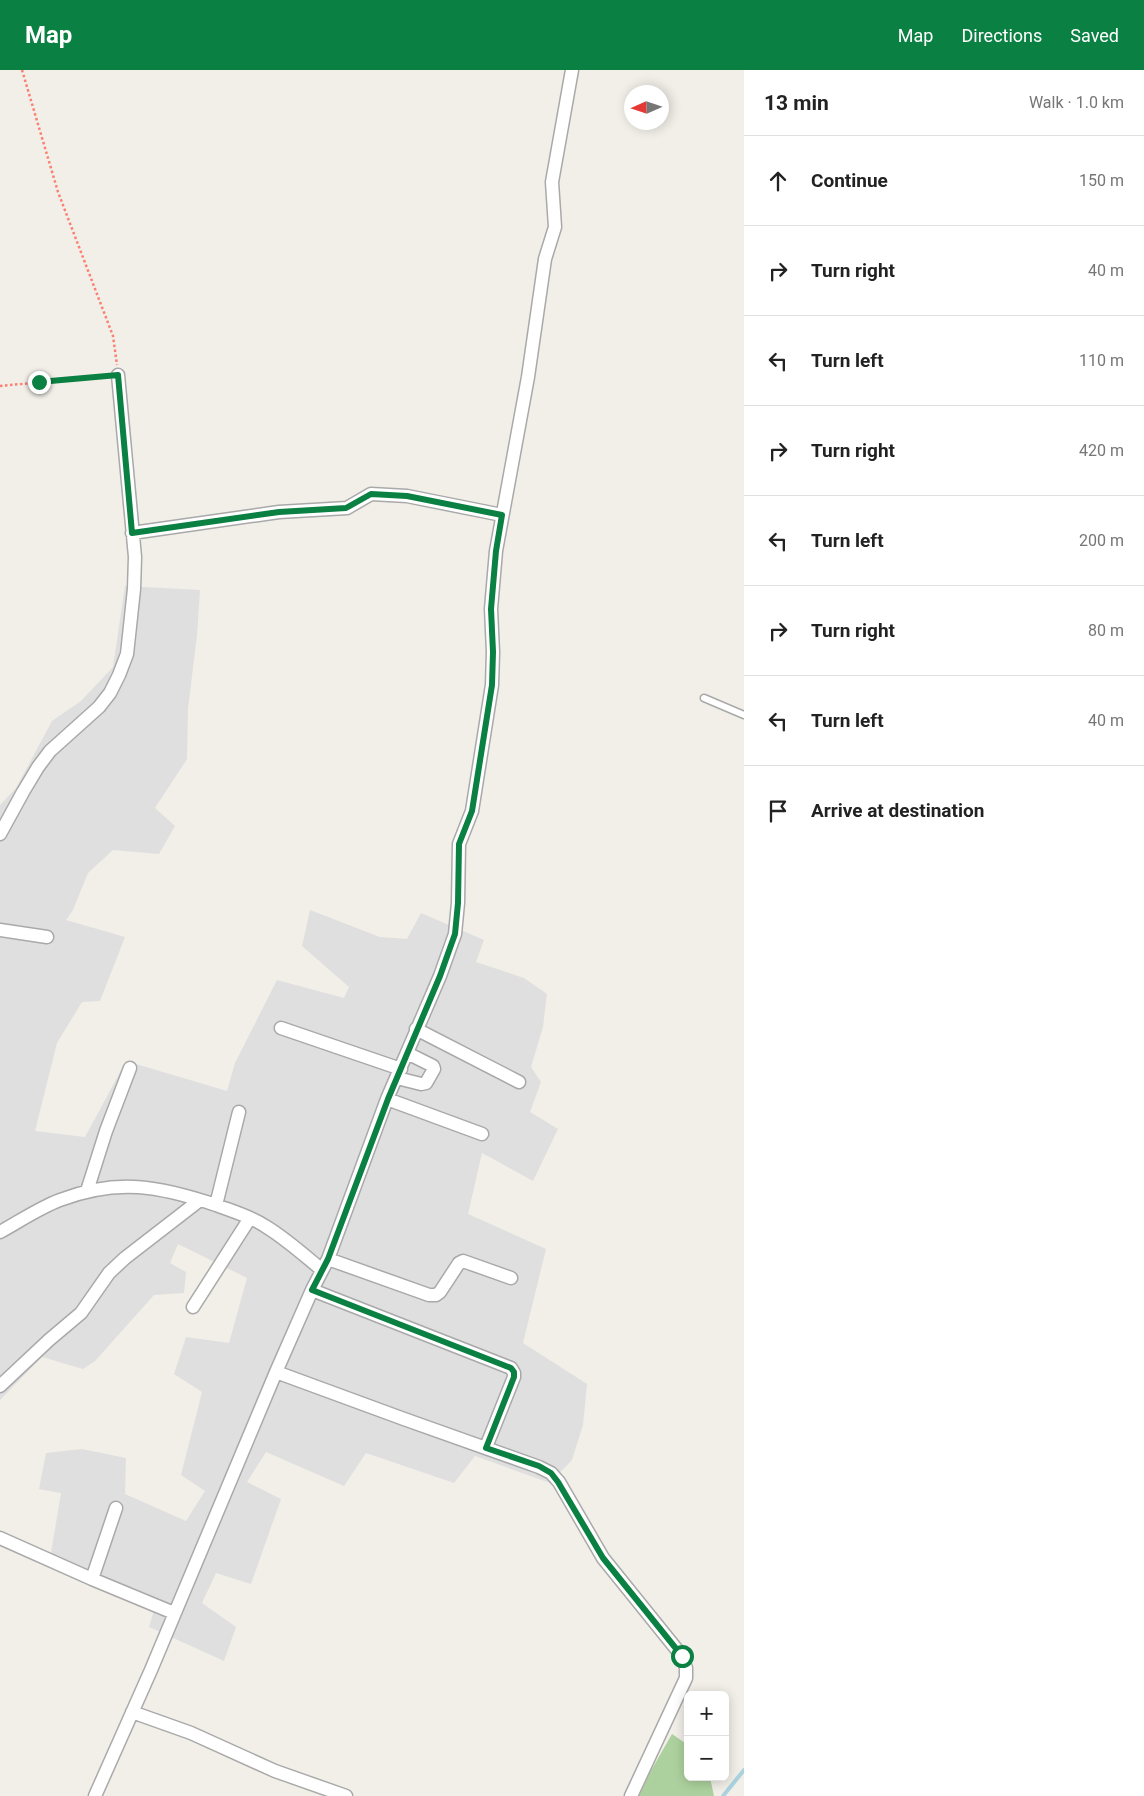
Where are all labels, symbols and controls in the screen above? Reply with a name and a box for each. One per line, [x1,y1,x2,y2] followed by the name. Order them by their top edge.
[25,21,72,49] text: Map
[898,25,933,46] text: Map
[961,25,1042,46] text: Directions
[1070,25,1119,46] text: Saved
[624,85,669,130] north arrow
[764,91,829,115] text: 13 min
[1029,93,1124,112] text: Walk · 1.0 km
[764,167,792,195] icon: ahead
[811,169,888,192] text: Continue
[1079,171,1124,190] text: 150 m
[764,257,792,285] icon: right
[811,259,895,282] text: Turn right
[1088,261,1124,280] text: 40 m
[764,347,792,375] icon: left
[811,349,884,372] text: Turn left
[1079,351,1124,370] text: 110 m
[28,371,51,394] route end
[764,437,792,465] icon: right
[811,439,895,462] text: Turn right
[1079,441,1124,460] text: 420 m
[764,527,792,555] icon: left
[811,529,884,552] text: Turn left
[1079,531,1124,550] text: 200 m
[764,617,792,645] icon: right
[811,619,895,642] text: Turn right
[1088,621,1124,640] text: 80 m
[764,707,792,735] icon: left
[811,709,884,732] text: Turn left
[1088,711,1124,730] text: 40 m
[764,797,792,825] icon: arrive
[811,799,984,822] text: Arrive at destination
[671,1645,694,1668] route start
[684,1691,729,1781] map controls
[684,1691,729,1736] button: +
[684,1736,729,1781] button: −

